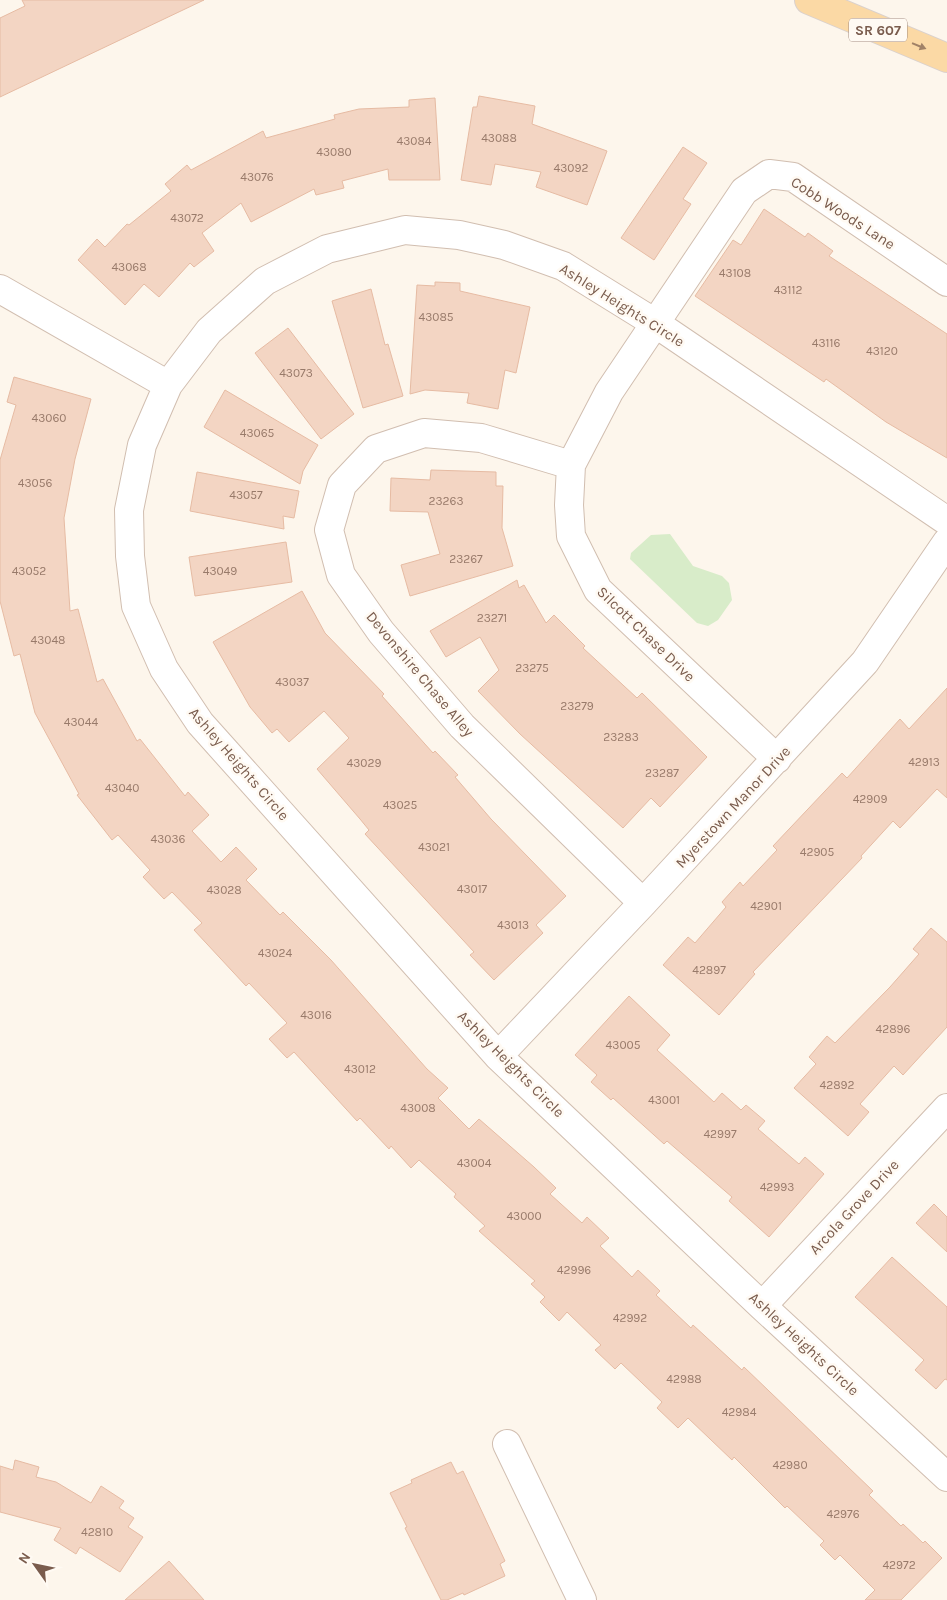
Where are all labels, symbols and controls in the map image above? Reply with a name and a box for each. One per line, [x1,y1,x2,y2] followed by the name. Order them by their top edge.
[849,18,907,42] road number: SR 607
[912,42,926,50] one-way arrow
[481,131,517,145] house number: 43088
[397,134,432,148] house number: 43084
[316,145,352,159] house number: 43080
[554,161,588,175] house number: 43092
[240,170,274,184] house number: 43076
[788,173,898,253] street label: Cobb Woods Lane
[170,211,204,225] house number: 43072
[556,259,688,351] street label: Ashley Heights Circle
[111,260,147,274] house number: 43068
[719,266,751,280] house number: 43108
[774,283,802,297] house number: 43112
[418,310,454,324] house number: 43085
[812,336,840,350] house number: 43116
[866,344,898,358] house number: 43120
[279,366,313,380] house number: 43073
[32,411,66,425] house number: 43060
[240,426,274,440] house number: 43065
[18,476,52,490] house number: 43056
[229,488,263,502] house number: 43057
[429,494,463,508] house number: 23263
[449,552,483,566] house number: 23267
[12,564,46,578] house number: 43052
[203,564,237,578] house number: 43049
[593,583,699,685] street label: Silcott Chase Drive
[362,608,478,740] street label: Devonshire Chase Alley
[477,611,507,625] house number: 23271
[31,633,66,647] house number: 43048
[515,661,549,675] house number: 23275
[275,675,309,689] house number: 43037
[560,699,594,713] house number: 23279
[185,704,293,824] street label: Ashley Heights Circle
[64,715,98,729] house number: 43044
[603,730,639,744] house number: 23283
[672,742,794,872] street label: Myerstown Manor Drive
[908,755,940,769] house number: 42913
[347,756,381,770] house number: 43029
[645,766,679,780] house number: 23287
[105,781,139,795] house number: 43040
[853,792,887,806] house number: 42909
[383,798,418,812] house number: 43025
[151,832,186,846] house number: 43036
[418,840,450,854] house number: 43021
[800,845,834,859] house number: 42905
[457,882,488,896] house number: 43017
[206,883,242,897] house number: 43028
[750,899,782,913] house number: 42901
[497,918,529,932] house number: 43013
[258,946,293,960] house number: 43024
[692,963,726,977] house number: 42897
[454,1007,568,1121] street label: Ashley Heights Circle
[300,1008,332,1022] house number: 43016
[876,1022,911,1036] house number: 42896
[606,1038,641,1052] house number: 43005
[344,1062,376,1076] house number: 43012
[820,1078,855,1092] house number: 42892
[648,1093,680,1107] house number: 43001
[400,1101,436,1115] house number: 43008
[703,1127,737,1141] house number: 42997
[457,1156,492,1170] house number: 43004
[805,1156,903,1258] street label: Arcola Grove Drive
[760,1180,794,1194] house number: 42993
[506,1209,542,1223] house number: 43000
[557,1263,591,1277] house number: 42996
[745,1288,863,1400] street label: Ashley Heights Circle
[613,1311,647,1325] house number: 42992
[666,1372,702,1386] house number: 42988
[722,1405,757,1419] house number: 42984
[772,1458,808,1472] house number: 42980
[826,1507,860,1521] house number: 42976
[81,1525,113,1539] house number: 42810
[10,1540,60,1590] north arrow
[15,1549,34,1567] text: N
[882,1558,916,1572] house number: 42972

